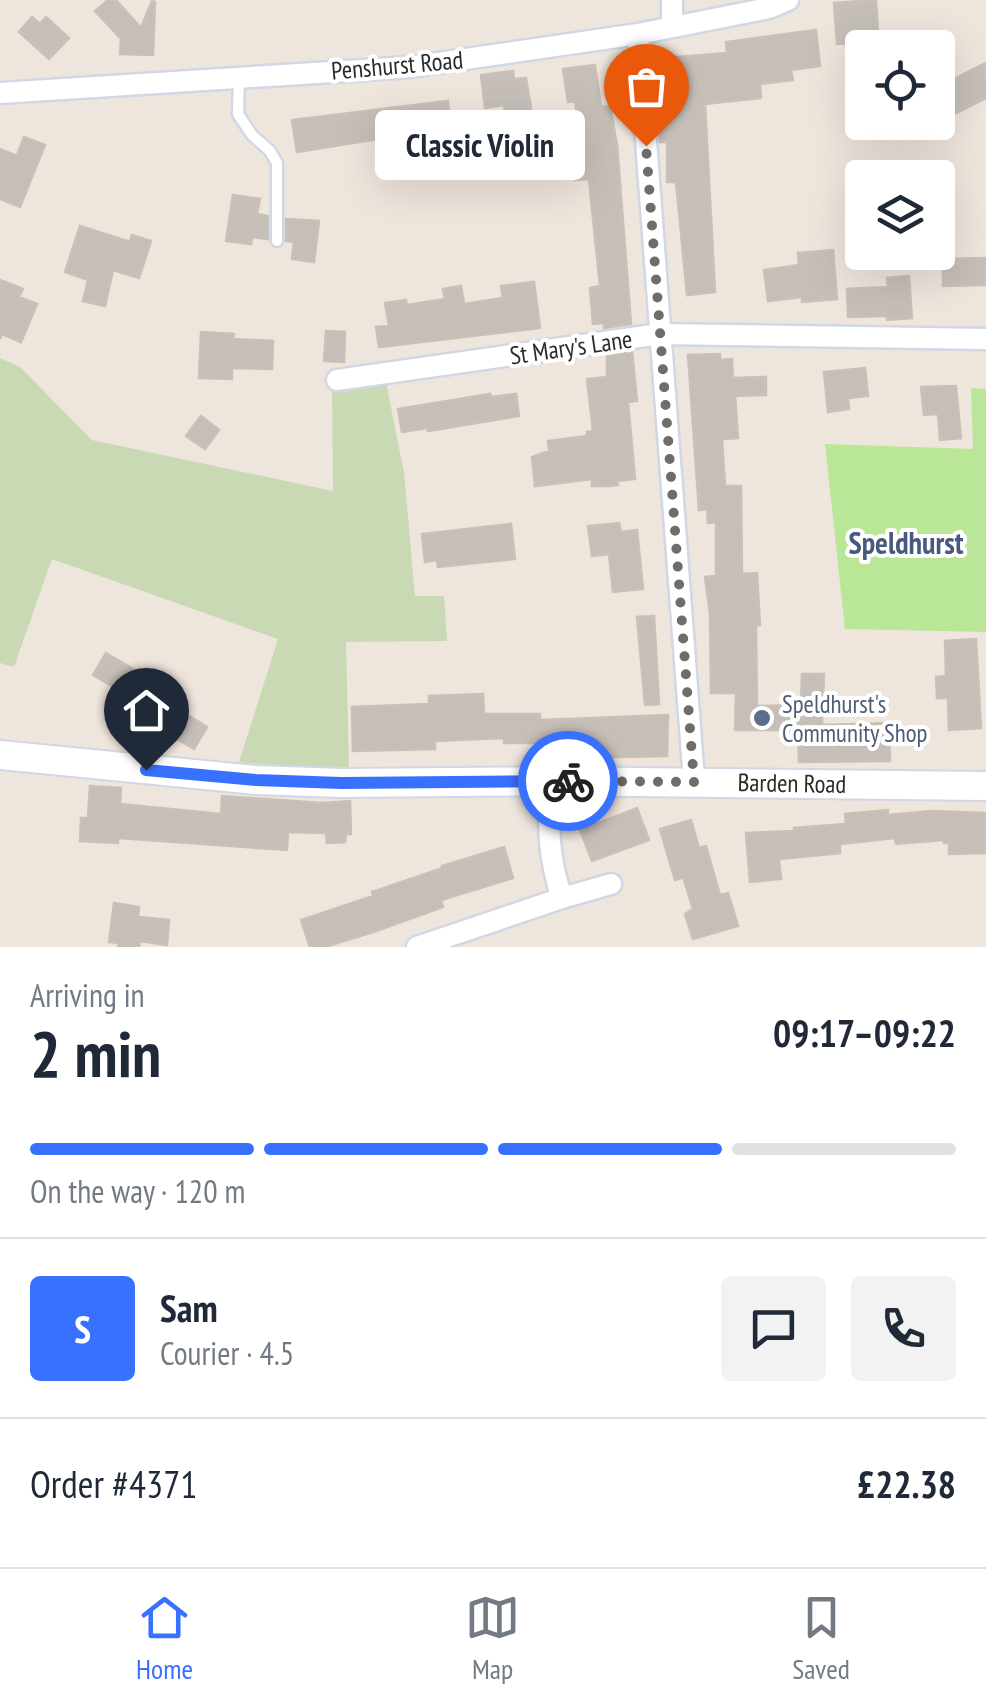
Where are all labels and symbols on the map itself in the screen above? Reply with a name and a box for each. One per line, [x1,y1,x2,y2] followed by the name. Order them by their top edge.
[330,43,464,87] street label: Penshurst Road
[604,44,689,147] pin
[376,111,586,181] callout: Classic Violin
[508,323,634,371] street label: St Mary's Lane
[849,523,964,562] district label: Speldhurst
[104,668,189,771] pin
[782,688,927,749] place label: Speldhurst's Community Shop
[751,707,773,729] marker: Speldhurst's Community Shop
[518,731,618,831] courier
[737,766,847,800] street label: Barden Road

